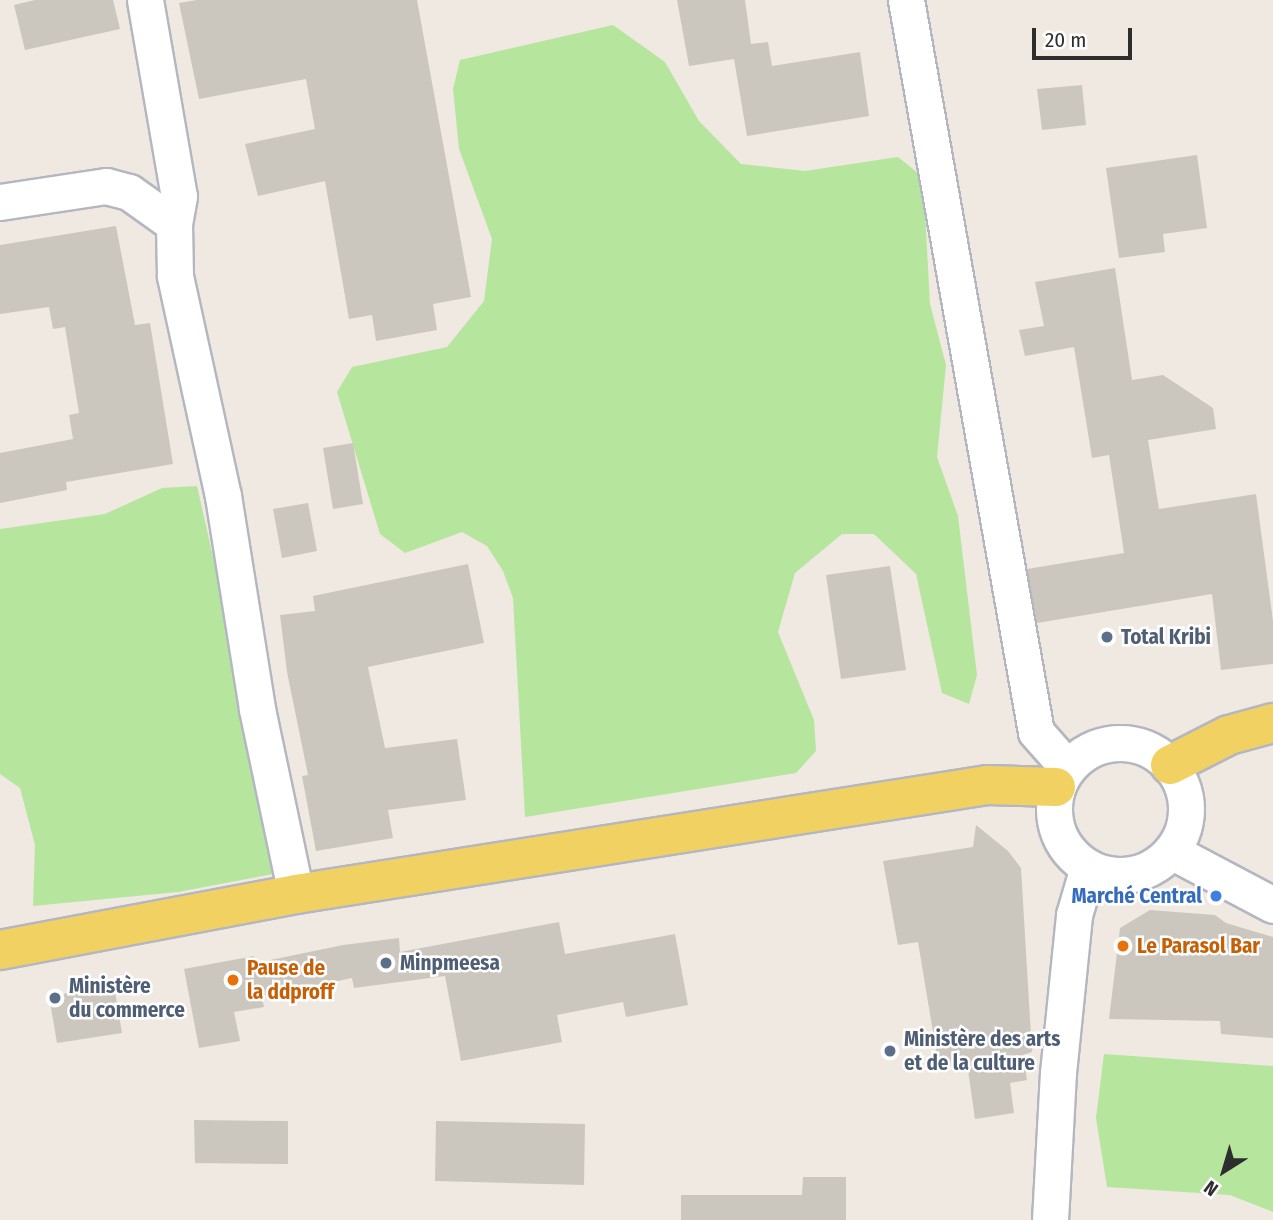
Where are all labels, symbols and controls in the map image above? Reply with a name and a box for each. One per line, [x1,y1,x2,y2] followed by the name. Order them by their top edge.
[1035,14,1135,58] scale bar
[1045,27,1086,53] text: 20 m
[1121,624,1211,650] place label: Total Kribi
[1099,629,1115,645] marker: Total Kribi
[1072,883,1202,909] place label: Marché Central
[1208,888,1224,904] marker: Marché Central
[1137,933,1260,959] place label: Le Parasol Bar
[1115,938,1131,954] marker: Le Parasol Bar
[400,950,500,976] place label: Minpmeesa
[247,955,334,1005] place label: Pause de la ddproff
[378,955,394,971] marker: Minpmeesa
[225,972,241,988] marker: Pause de la ddproff
[69,973,185,1023] place label: Ministère du commerce
[47,990,63,1006] marker: Ministère du commerce
[904,1026,1060,1076] place label: Ministère des arts et de la culture
[882,1043,898,1059] marker: Ministère des arts et de la culture
[1189,1136,1259,1206] north arrow
[1200,1176,1223,1201] text: N

